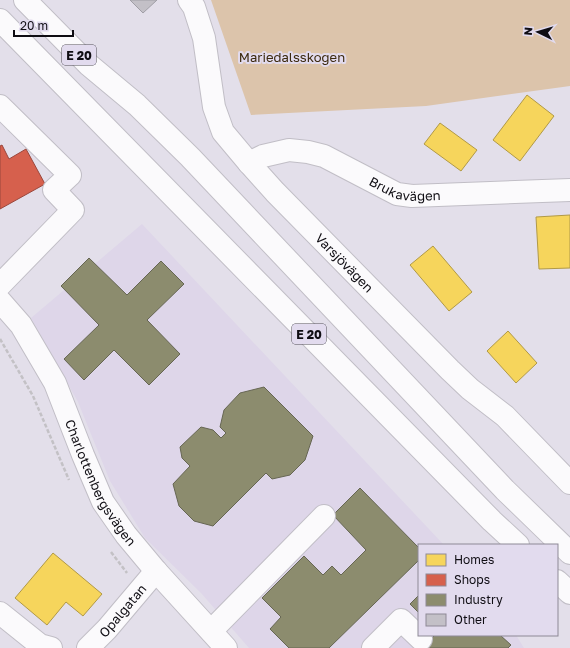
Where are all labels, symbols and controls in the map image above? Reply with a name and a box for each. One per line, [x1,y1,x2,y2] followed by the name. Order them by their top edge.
[14,12,73,38] scale bar
[518,12,558,52] north arrow
[20,18,48,33] text: 20 m
[521,26,534,36] text: N
[62,45,96,65] road number: E 20
[239,49,345,65] park label: Mariedalsskogen
[367,173,441,204] street label: Brukavägen
[312,230,377,295] street label: Varsjövägen
[292,324,326,344] road number: E 20
[62,417,139,549] street label: Charlottenbergsvägen
[418,544,558,636] legend
[454,552,494,567] text: Homes
[454,572,490,587] text: Shops
[95,581,150,641] street label: Opalgatan
[454,592,503,607] text: Industry
[454,612,487,627] text: Other

